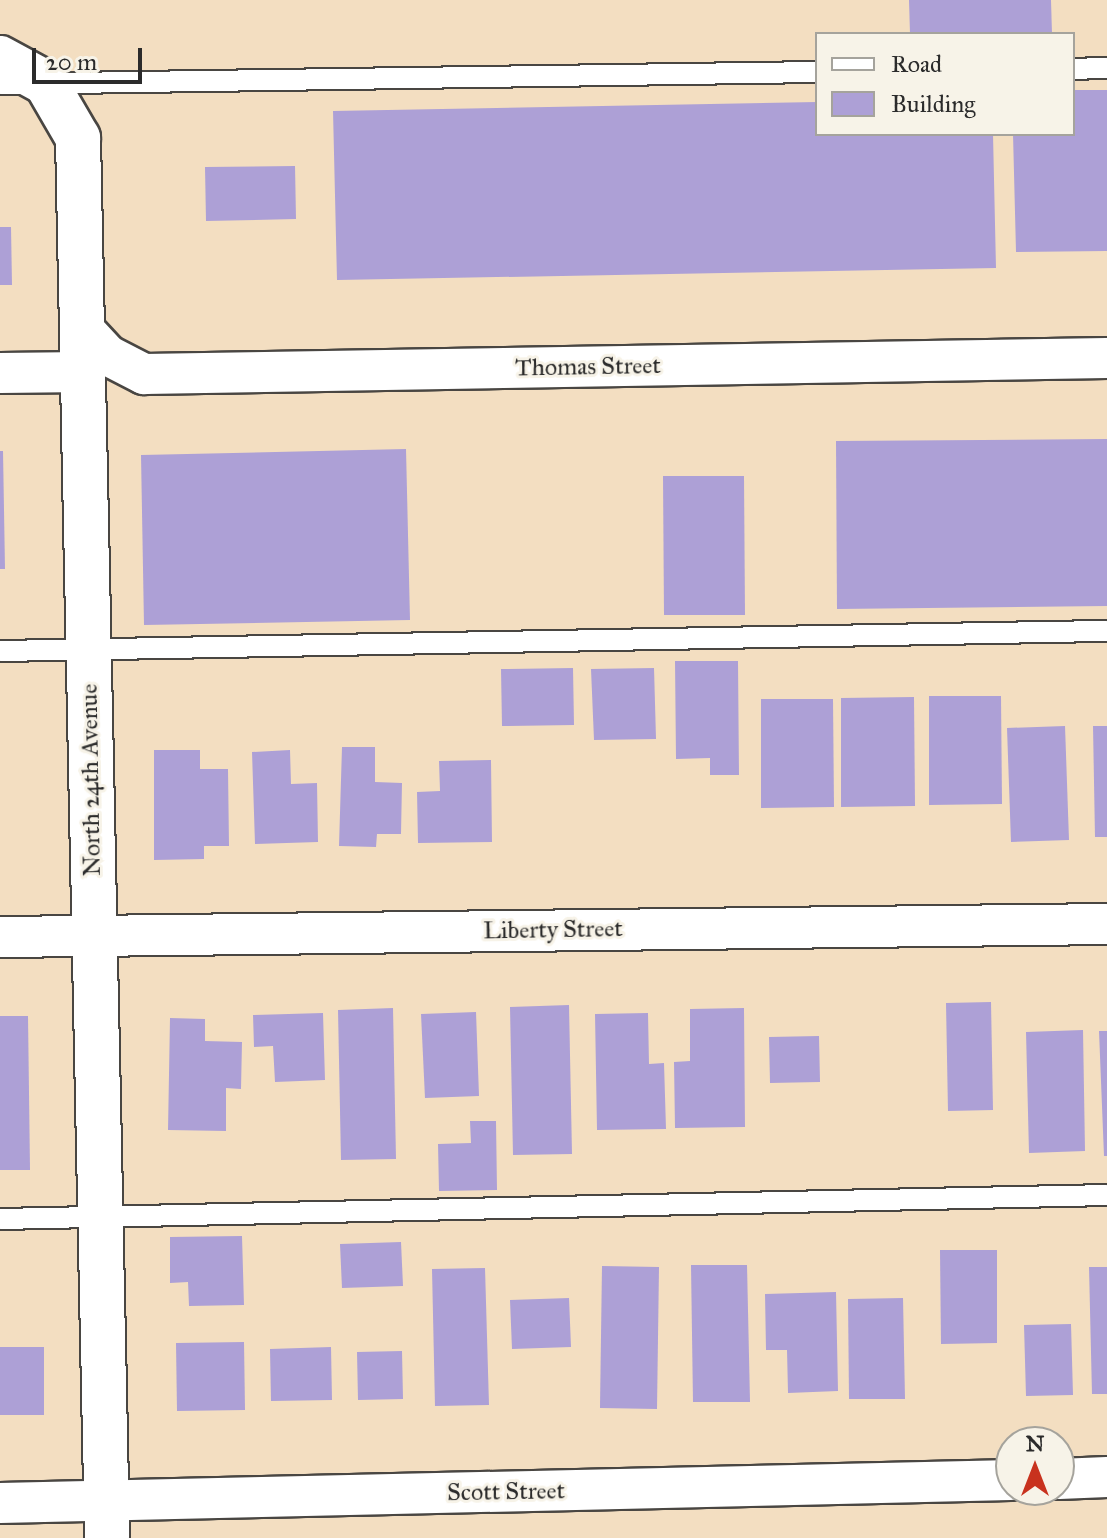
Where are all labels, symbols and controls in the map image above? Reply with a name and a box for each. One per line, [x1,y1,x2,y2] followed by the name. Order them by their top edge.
[36,32,146,82] scale bar
[815,32,1075,136] legend
[46,47,97,77] text: 20 m
[891,49,942,79] text: Road
[891,89,976,119] text: Building
[515,351,661,383] street label: Thomas Street
[75,684,107,876] street label: North 24th Avenue
[483,914,623,946] street label: Liberty Street
[995,1426,1075,1506] north arrow
[1026,1430,1044,1457] text: N
[447,1477,565,1507] street label: Scott Street

